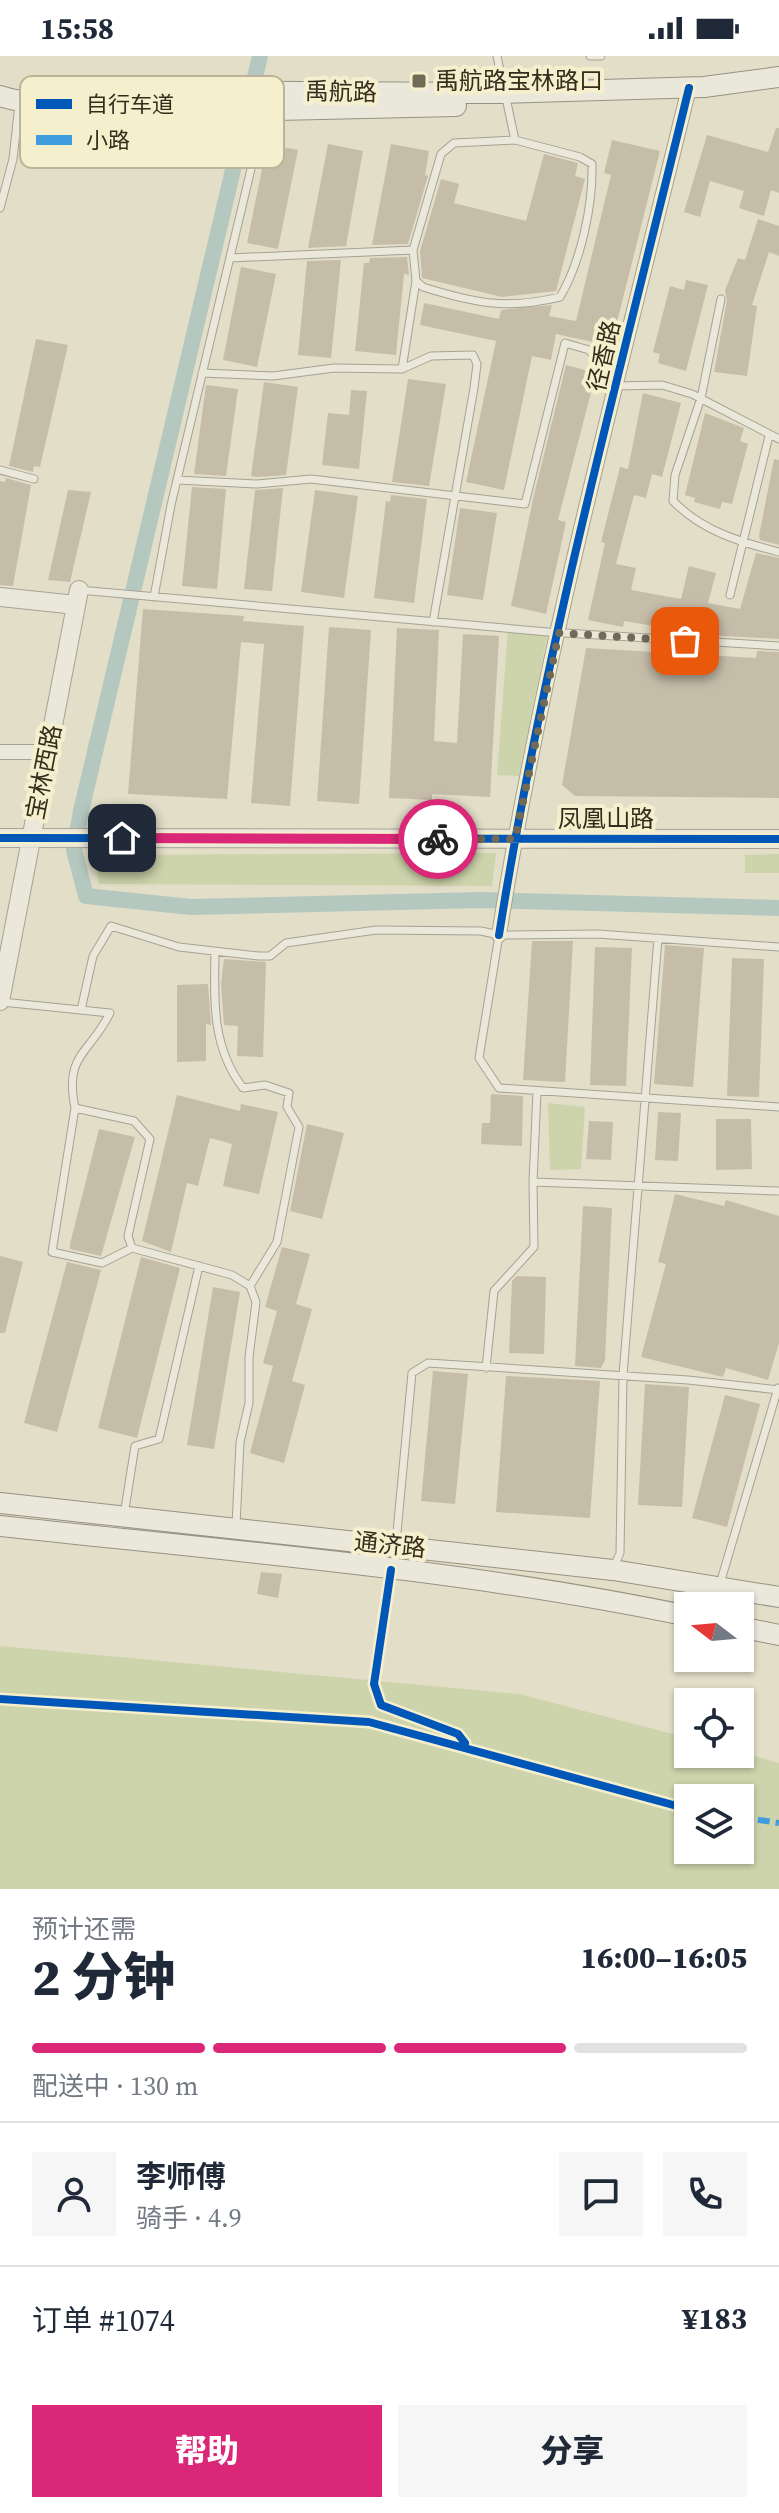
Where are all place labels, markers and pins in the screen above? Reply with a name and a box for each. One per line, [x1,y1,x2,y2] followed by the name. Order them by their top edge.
[435,64,603,97] place label: 禹航路宝林路口
[410,72,428,90] marker: 禹航路宝林路口
[651,607,719,675] pin
[88,804,156,872] pin

